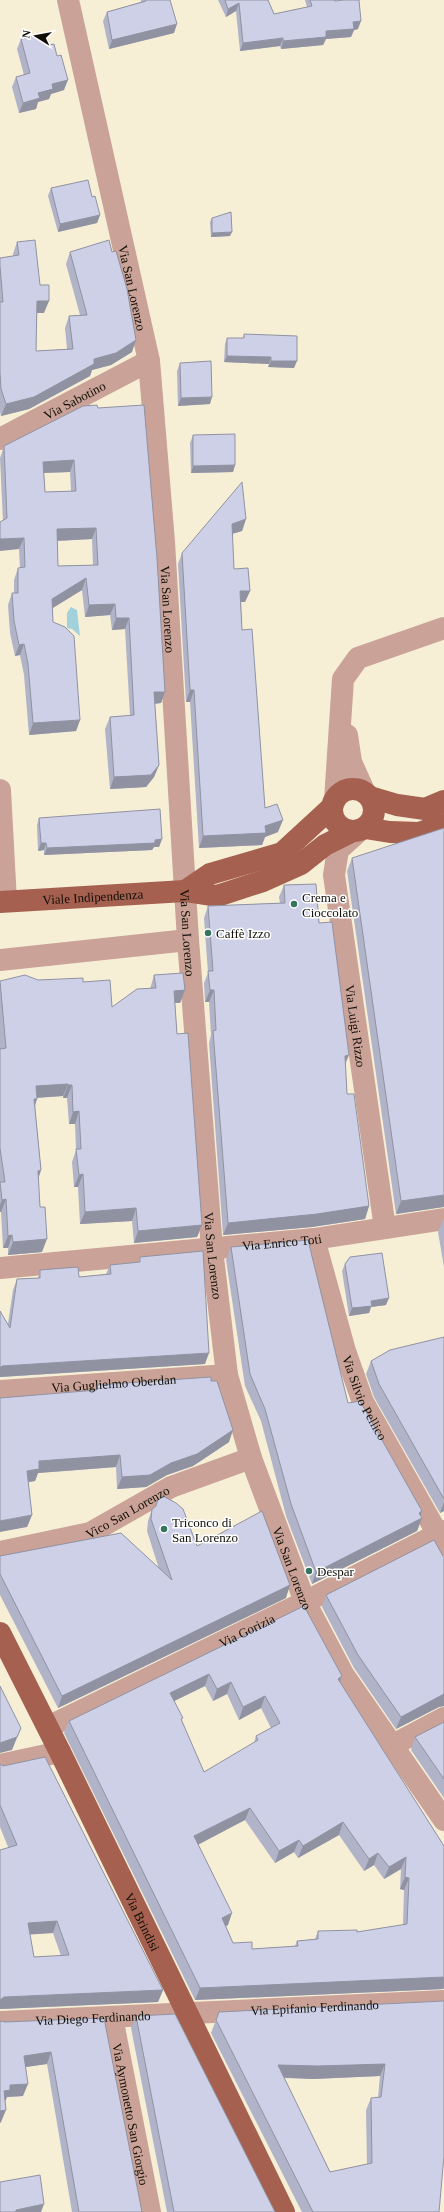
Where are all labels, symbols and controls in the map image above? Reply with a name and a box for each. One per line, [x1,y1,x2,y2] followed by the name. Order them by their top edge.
[16,16,56,56] north arrow
[20,29,33,39] text: N
[115,244,149,332] street label: Via San Lorenzo
[41,378,108,423] street label: Via Sabotino
[157,565,178,653] street label: Via San Lorenzo
[42,886,144,907] street label: Viale Indipendenza
[177,889,198,977] street label: Via San Lorenzo
[302,890,358,920] place label: Crema e Cioccolato
[289,899,299,909] marker: Crema e Cioccolato
[216,926,270,941] place label: Caffè Izzo
[203,928,213,938] marker: Caffè Izzo
[342,984,369,1068] street label: Via Luigi Rizzo
[201,1212,225,1300] street label: Via San Lorenzo
[241,1231,323,1254] street label: Via Enrico Toti
[339,1353,390,1443] street label: Via Silvio Pellico
[51,1372,177,1395] street label: Via Guglielmo Oberdan
[83,1482,172,1542] street label: Vico San Lorenzo
[172,1515,238,1545] place label: Triconco di San Lorenzo
[159,1524,169,1534] marker: Triconco di San Lorenzo
[269,1525,315,1612] street label: Via San Lorenzo
[317,1564,354,1579] place label: Despar
[304,1566,314,1576] marker: Despar
[217,1611,278,1651] street label: Via Gorizia
[122,1890,163,1954] street label: Via Brindisi
[250,1997,379,2018] street label: Via Epifanio Ferdinando
[35,2008,151,2028] street label: Via Diego Ferdinando
[109,2042,152,2186] street label: Via Aymonetto San Giorgio

